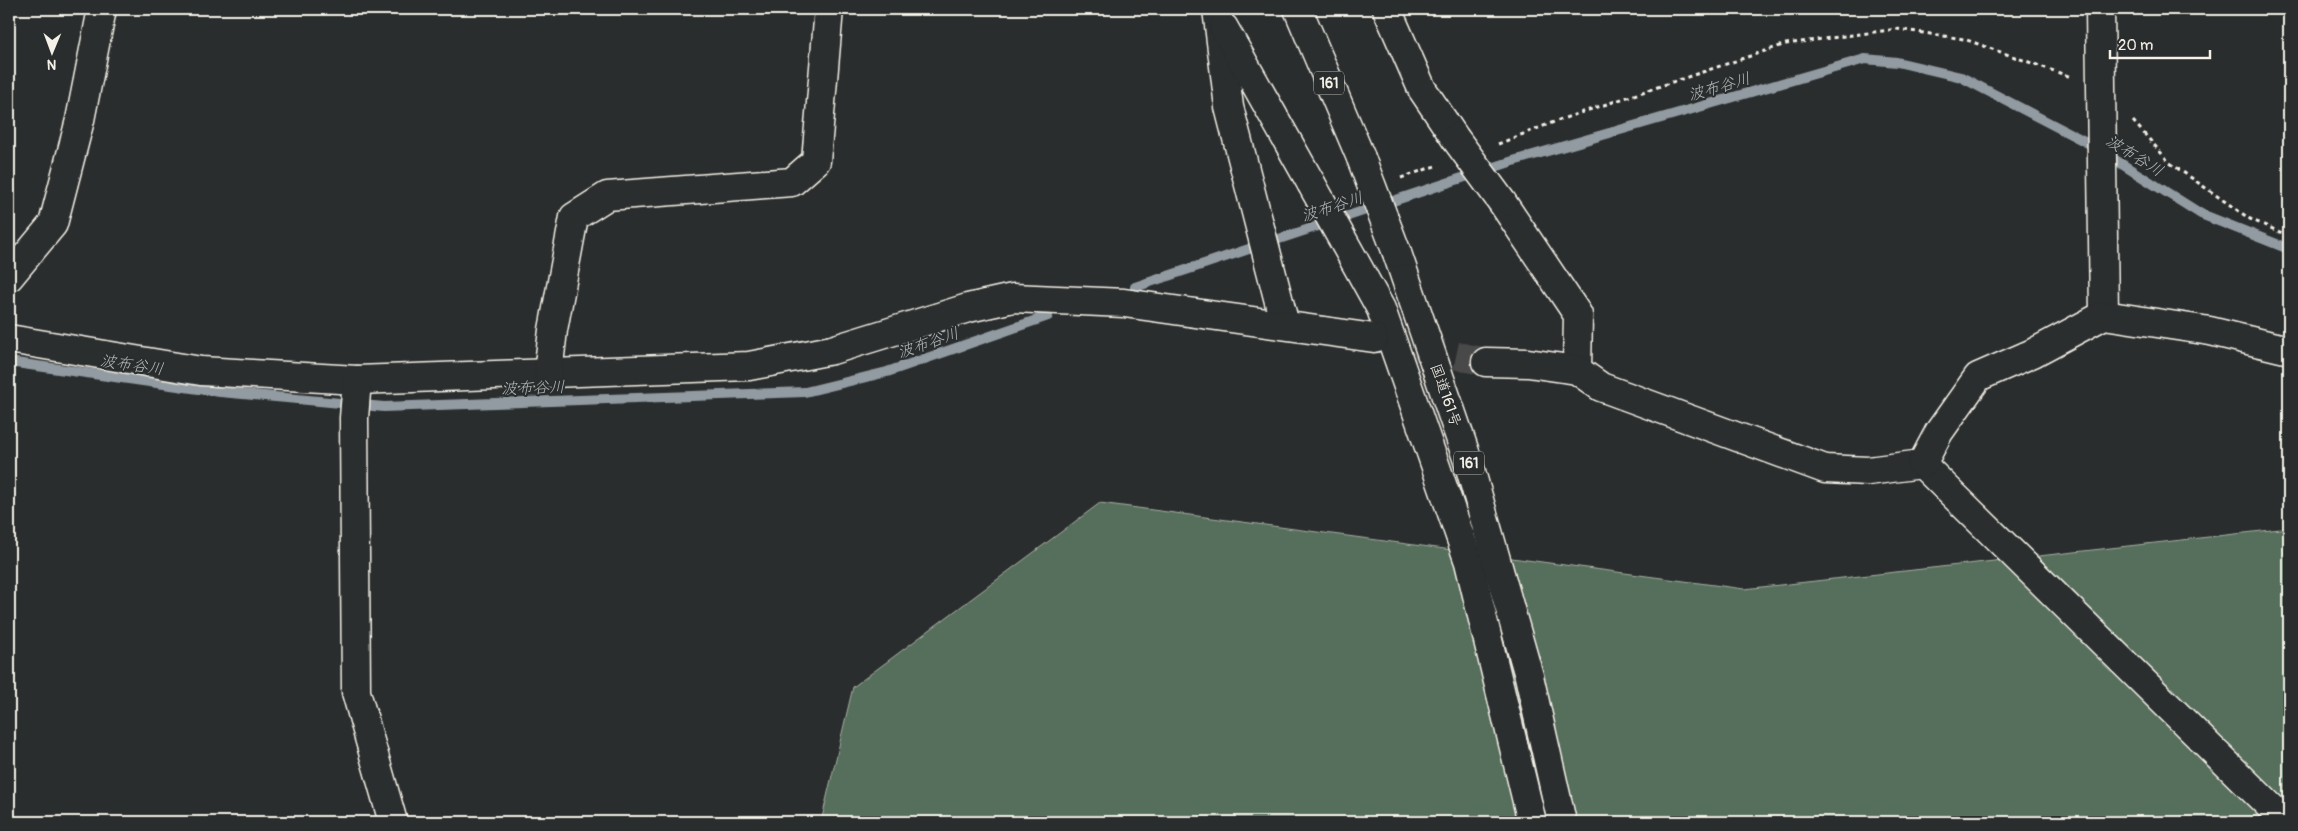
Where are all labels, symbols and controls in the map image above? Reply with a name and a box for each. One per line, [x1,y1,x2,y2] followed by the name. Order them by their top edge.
[28,28,78,78] north arrow
[2110,28,2210,60] scale bar
[2118,36,2153,55] text: 20 m
[47,56,57,73] text: N
[1686,69,1753,105] water label: 波布谷川
[1314,72,1344,95] road number: 161
[2102,130,2167,181] water label: 波布谷川
[1299,188,1366,226] water label: 波布谷川
[895,323,962,363] water label: 波布谷川
[99,351,165,379] water label: 波布谷川
[1426,361,1465,429] street label: 国道161号
[501,377,565,399] water label: 波布谷川
[1454,452,1484,474] road number: 161

